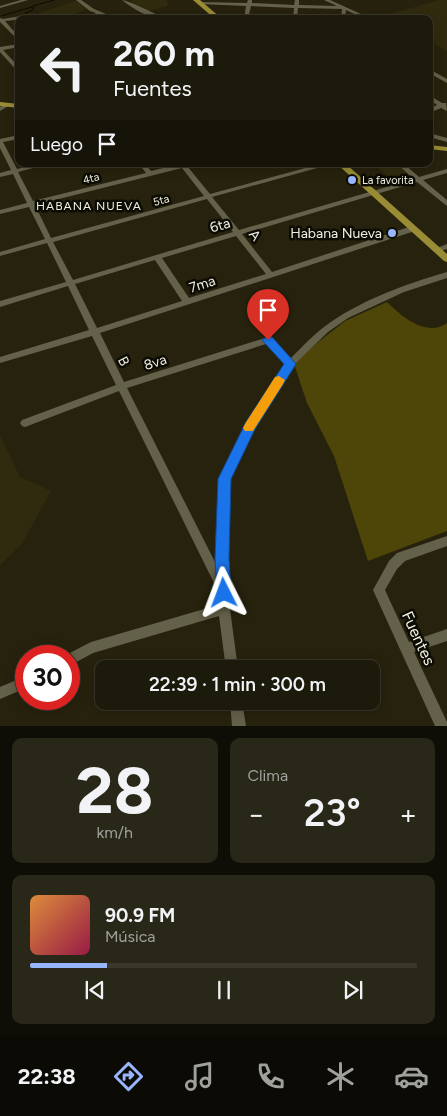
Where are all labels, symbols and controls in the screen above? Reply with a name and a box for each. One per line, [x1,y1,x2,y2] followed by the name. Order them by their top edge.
[113,33,215,75] text: 260 m
[30,35,95,100] icon: left
[113,75,192,102] text: Fuentes
[93,130,121,158] icon: arrive
[30,133,83,156] text: Luego
[82,170,101,187] street label: 4ta
[346,174,358,186] marker: La favorita
[362,174,414,187] place label: La favorita
[152,192,171,209] street label: 5ta
[36,199,142,213] district label: HABANA NUEVA
[208,215,232,236] street label: 6ta
[290,225,382,242] place label: Habana Nueva
[245,226,265,245] street label: A
[386,227,398,239] marker: Habana Nueva
[187,272,217,297] street label: 7ma
[247,289,289,340] pin
[254,296,282,324] icon: arrive
[142,351,169,374] street label: 8va
[114,354,133,369] street label: B
[197,566,249,618] position arrow
[398,608,439,668] street label: Fuentes
[15,645,80,710] speed limit sign: 30
[149,673,326,696] text: 22:39 · 1 min · 300 m
[76,751,153,829] text: 28
[248,766,288,785] text: Clima
[304,790,361,836] text: 23°
[248,797,265,831] text: −
[400,797,417,831] text: +
[96,823,133,842] text: km/h
[105,904,175,927] text: 90.9 FM
[105,927,155,946] text: Música
[81,976,109,1004] icon: previous
[210,976,238,1004] icon: pause
[339,976,367,1004] icon: next
[111,1059,146,1094] icon: directions
[182,1059,217,1094] icon: music
[253,1059,288,1094] icon: phone
[323,1059,358,1094] icon: climate
[394,1059,429,1094] icon: car
[18,1063,76,1090] text: 22:38

